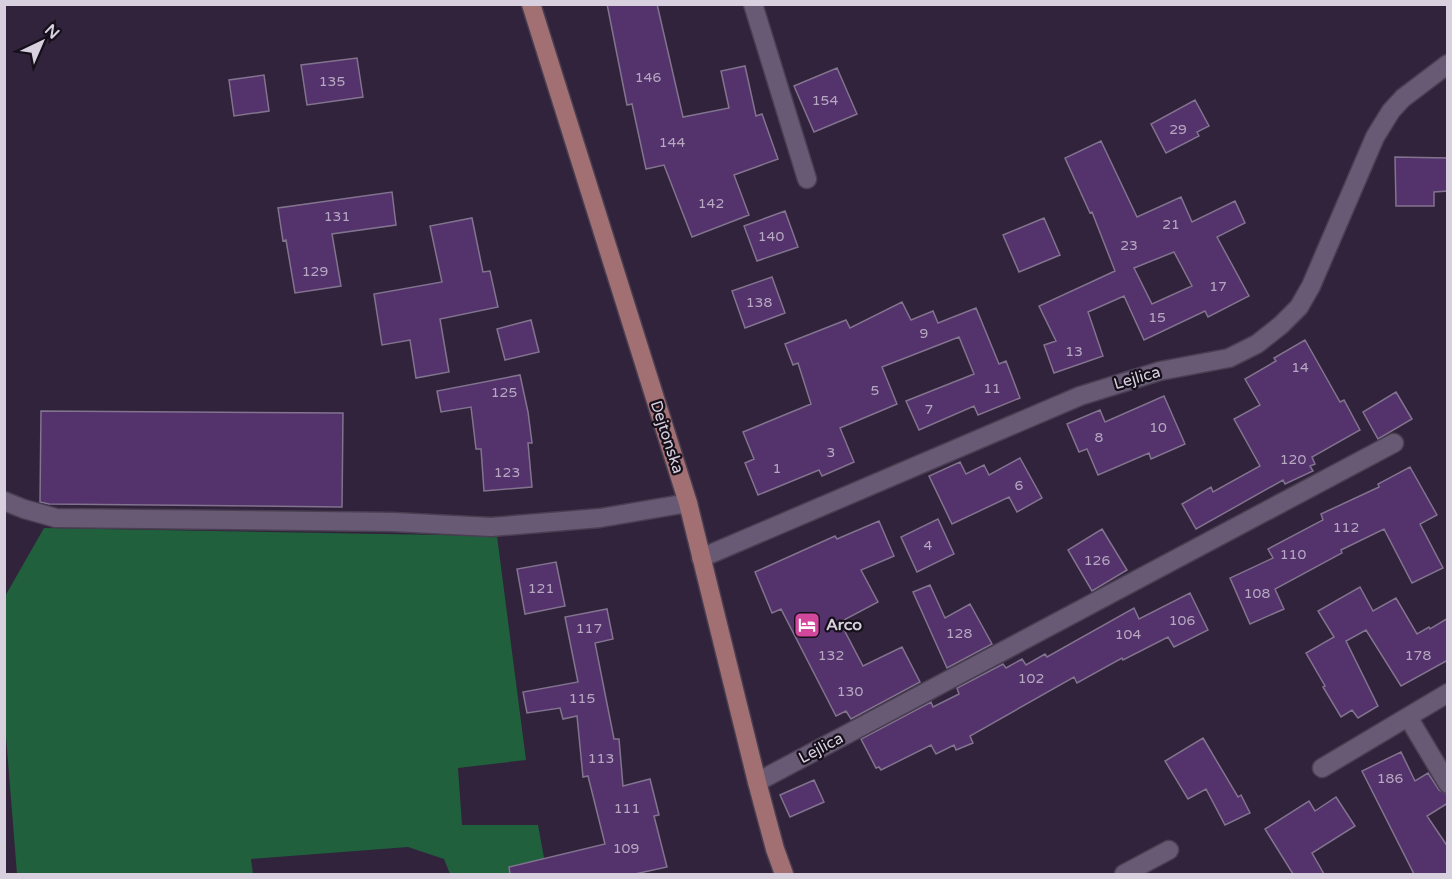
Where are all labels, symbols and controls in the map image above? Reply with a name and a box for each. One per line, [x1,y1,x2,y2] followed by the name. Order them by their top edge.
[12,12,72,72] north arrow
[40,20,63,44] text: N
[635,69,661,86] house number: 146
[319,73,345,90] house number: 135
[812,92,838,109] house number: 154
[1169,121,1187,138] house number: 29
[659,134,685,151] house number: 144
[698,195,724,212] house number: 142
[324,208,350,225] house number: 131
[1162,216,1180,233] house number: 21
[758,228,784,245] house number: 140
[1120,237,1138,254] house number: 23
[302,263,328,280] house number: 129
[1209,278,1227,295] house number: 17
[746,294,772,311] house number: 138
[1148,309,1166,326] house number: 15
[920,325,928,342] house number: 9
[1065,343,1083,360] house number: 13
[1291,359,1309,376] house number: 14
[1111,362,1163,394] street label: Lejlica
[983,380,1001,397] house number: 11
[871,382,879,399] house number: 5
[491,384,517,401] house number: 125
[646,398,688,476] street label: Dejtonska
[925,401,933,418] house number: 7
[1149,419,1167,436] house number: 10
[1095,429,1104,446] house number: 8
[827,444,835,461] house number: 3
[1280,451,1306,468] house number: 120
[773,460,781,477] house number: 1
[494,464,520,481] house number: 123
[1015,477,1024,494] house number: 6
[1333,519,1359,536] house number: 112
[924,537,933,554] house number: 4
[1280,546,1306,563] house number: 110
[1084,552,1110,569] house number: 126
[528,580,554,597] house number: 121
[1244,585,1270,602] house number: 108
[792,610,822,640] hotel icon: Arco
[1169,612,1195,629] house number: 106
[826,615,862,635] place label: Arco
[576,620,602,637] house number: 117
[946,625,972,642] house number: 128
[1115,626,1141,643] house number: 104
[818,647,844,664] house number: 132
[1405,647,1431,664] house number: 178
[1018,670,1044,687] house number: 102
[837,683,863,700] house number: 130
[569,690,595,707] house number: 115
[795,728,847,768] street label: Lejlica
[588,750,614,767] house number: 113
[1377,770,1403,787] house number: 186
[614,800,640,817] house number: 111
[613,840,639,857] house number: 109

